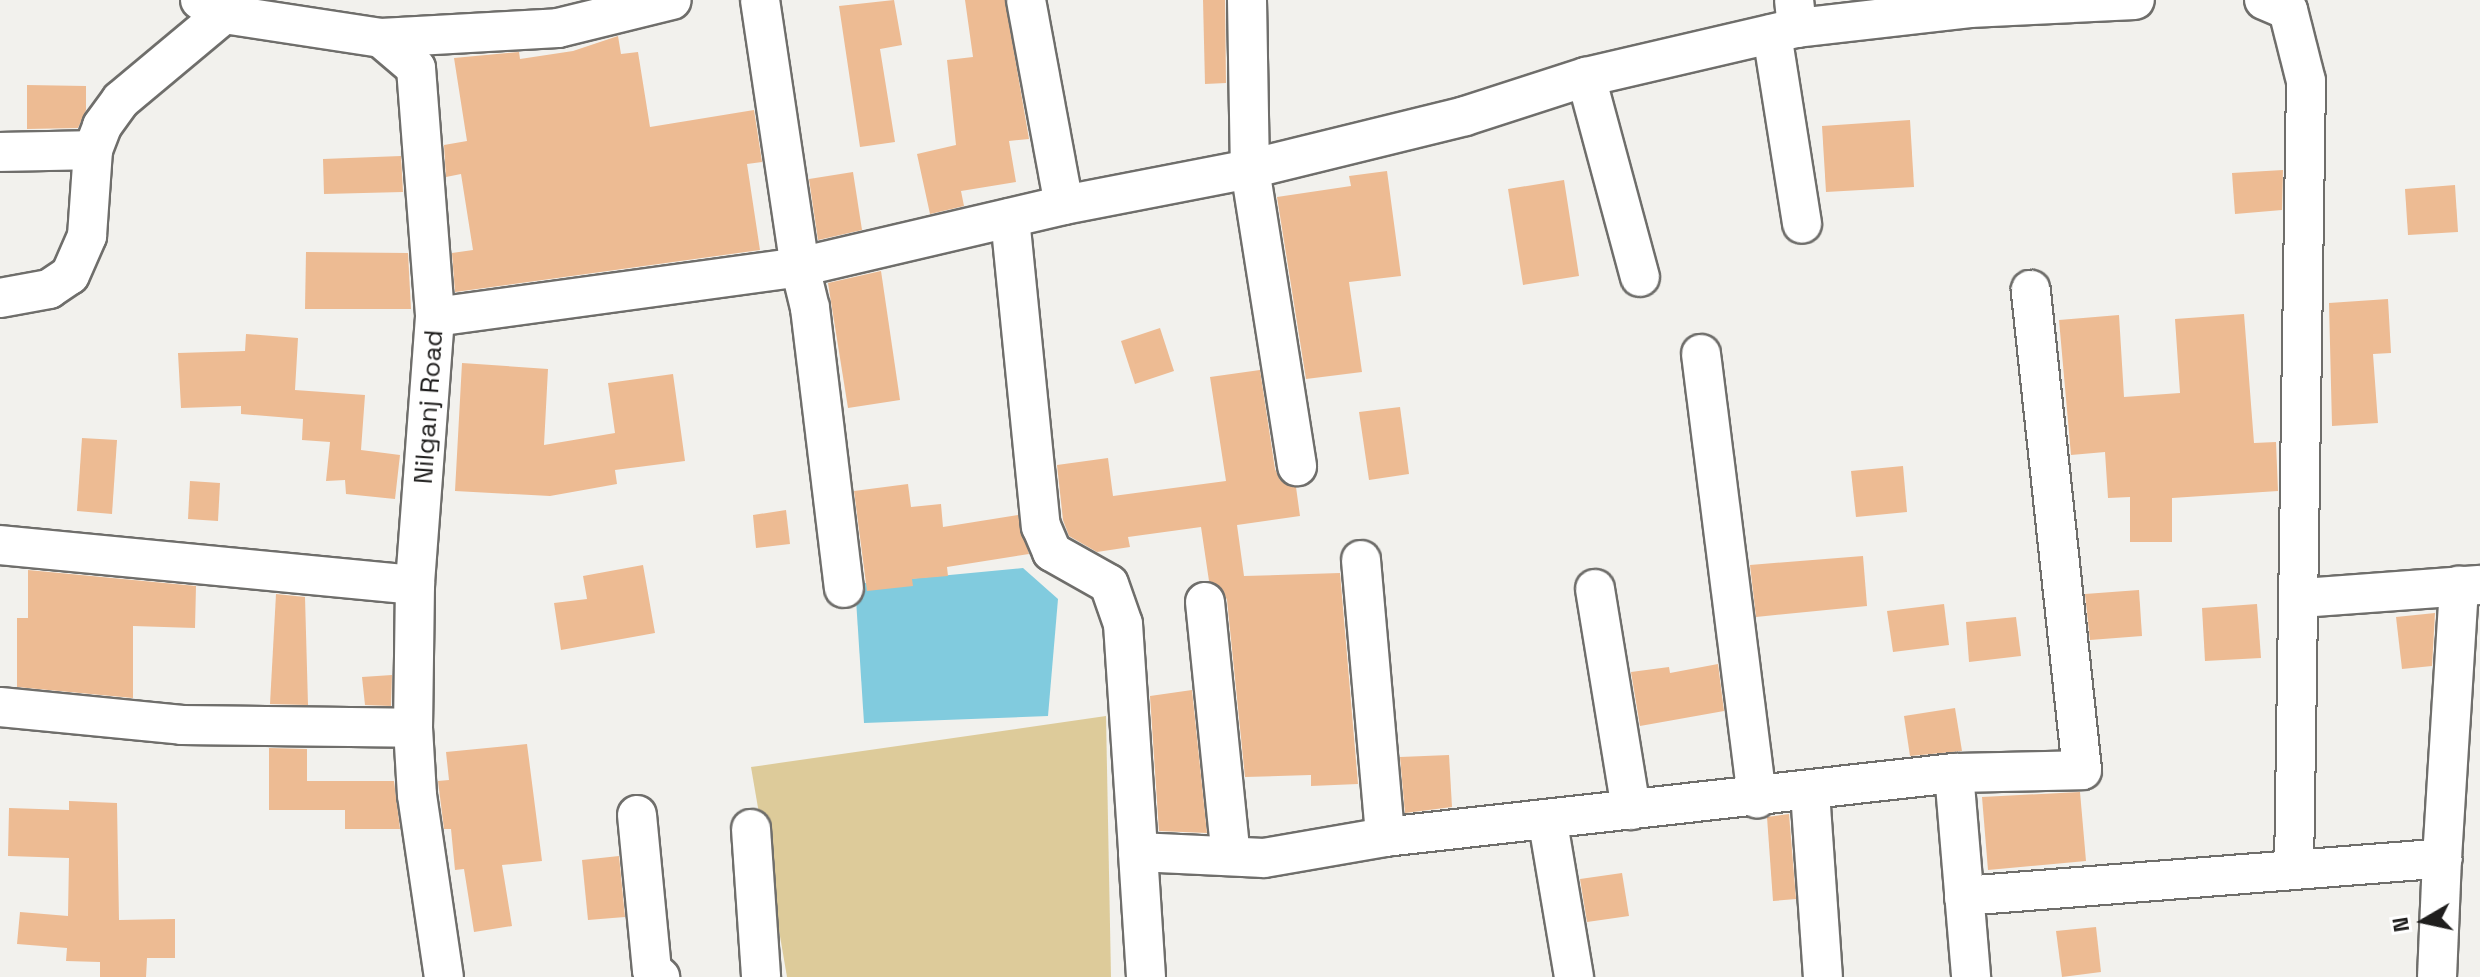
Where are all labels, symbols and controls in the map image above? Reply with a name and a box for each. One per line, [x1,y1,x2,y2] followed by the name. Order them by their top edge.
[408,329,450,485] street label: Nilganj Road
[2384,881,2464,961] north arrow
[2385,915,2415,934] text: N

